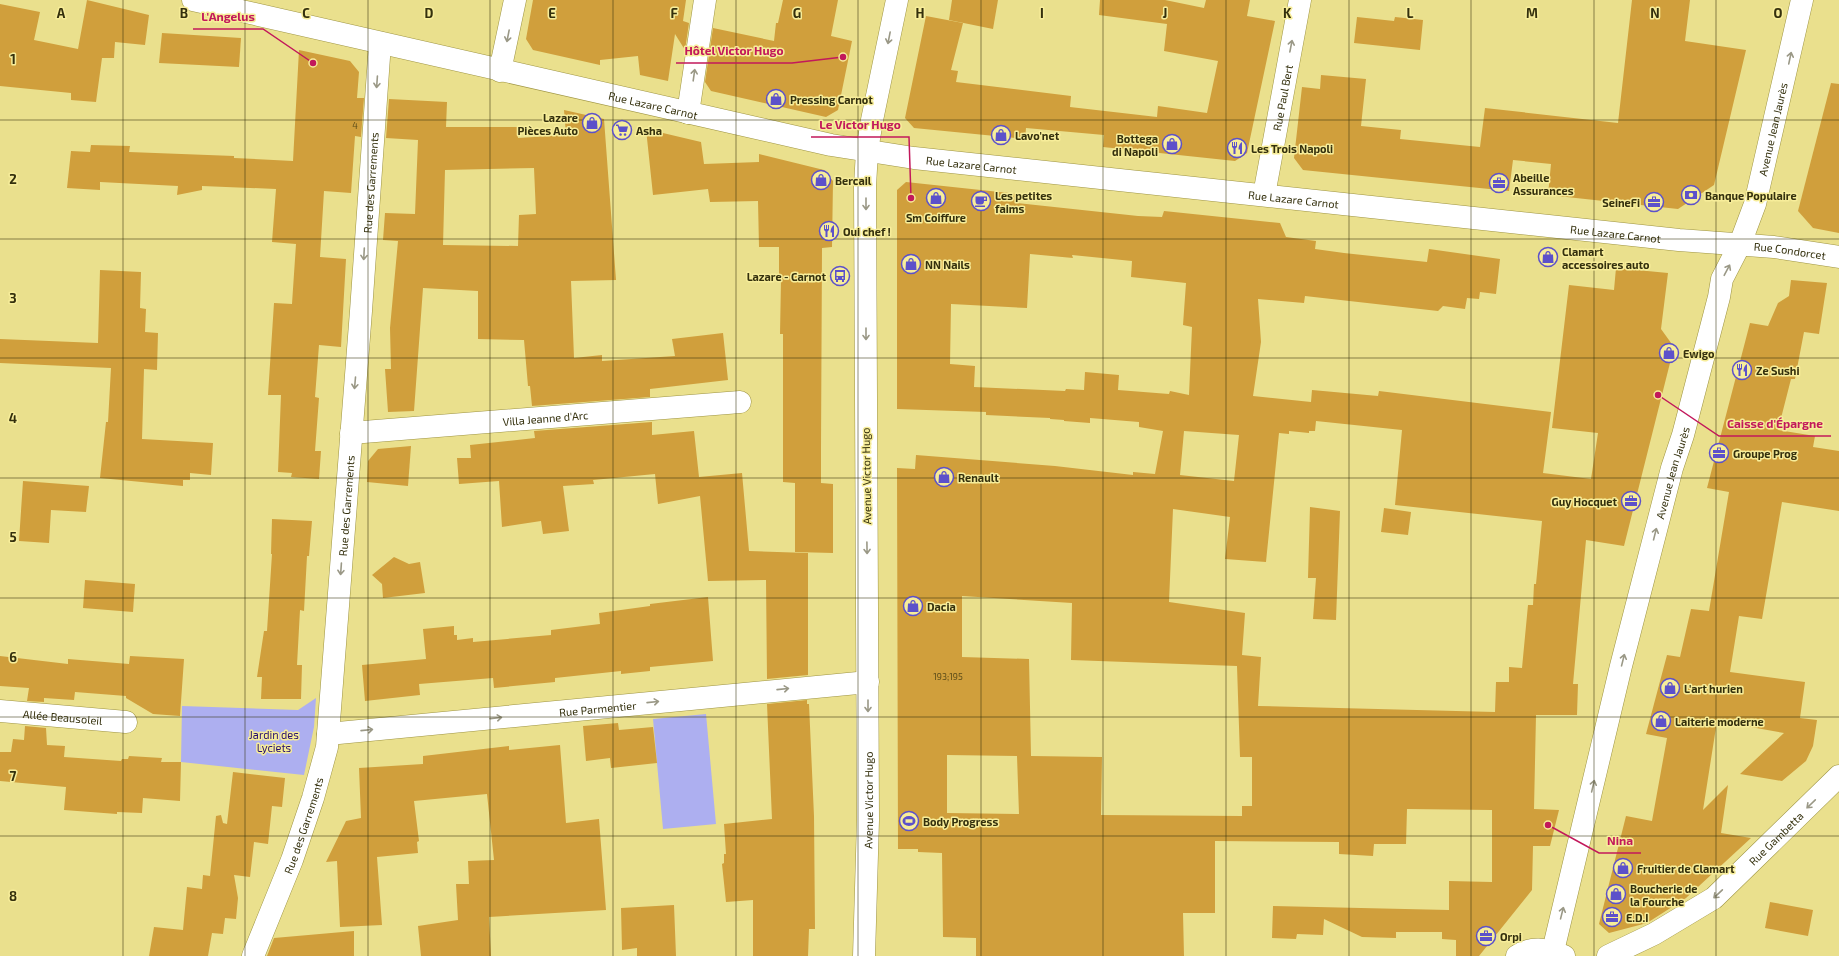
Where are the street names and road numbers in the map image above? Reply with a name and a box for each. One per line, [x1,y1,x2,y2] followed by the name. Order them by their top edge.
[1269,63,1294,132] street label: Rue Paul Bert
[1755,81,1789,177] street label: Avenue Jean Jaurès
[607,88,699,121] street label: Rue Lazare Carnot
[360,131,380,233] street label: Rue des Garrements
[925,153,1017,175] street label: Rue Lazare Carnot
[1248,187,1340,210] street label: Rue Lazare Carnot
[1570,222,1662,245] street label: Rue Lazare Carnot
[1753,239,1827,261] street label: Rue Condorcet
[502,408,589,427] street label: Villa Jeanne d'Arc
[1653,425,1692,520] street label: Avenue Jean Jaurès
[859,427,873,525] street label: Avenue Victor Hugo
[335,454,356,557] street label: Rue des Garrements
[558,698,638,718] street label: Rue Parmentier
[22,707,104,726] street label: Allée Beausoleil
[861,752,875,849] street label: Avenue Victor Hugo
[281,775,325,876] street label: Rue des Garrements
[1746,809,1805,867] street label: Rue Gambetta

